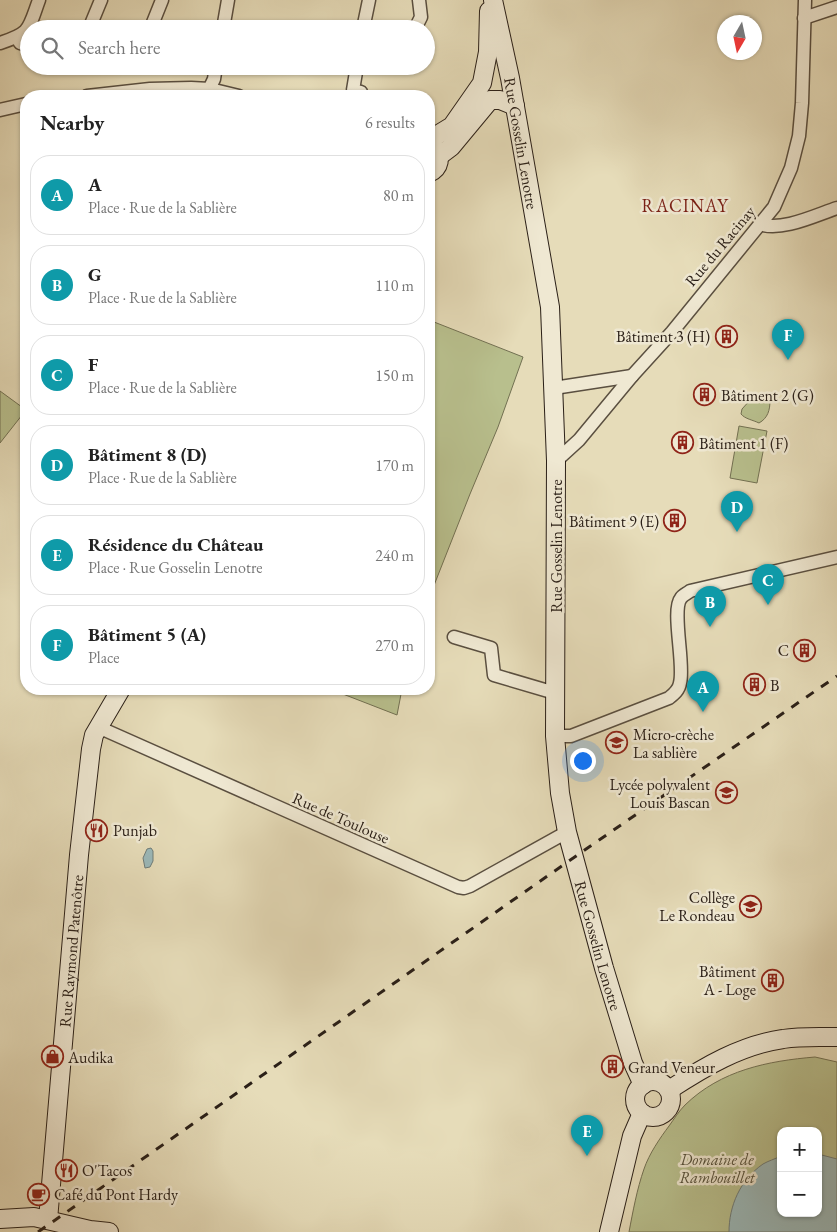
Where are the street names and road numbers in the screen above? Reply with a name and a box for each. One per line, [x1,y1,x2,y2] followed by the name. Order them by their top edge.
[500,76,543,211] street label: Rue Gosselin Lenotre
[680,201,760,291] street label: Rue du Racinay
[546,479,567,613] street label: Rue Gosselin Lenotre
[289,787,393,849] street label: Rue de Toulouse
[54,874,88,1028] street label: Rue Raymond Patenôtre
[570,878,627,1013] street label: Rue Gosselin Lenotre

